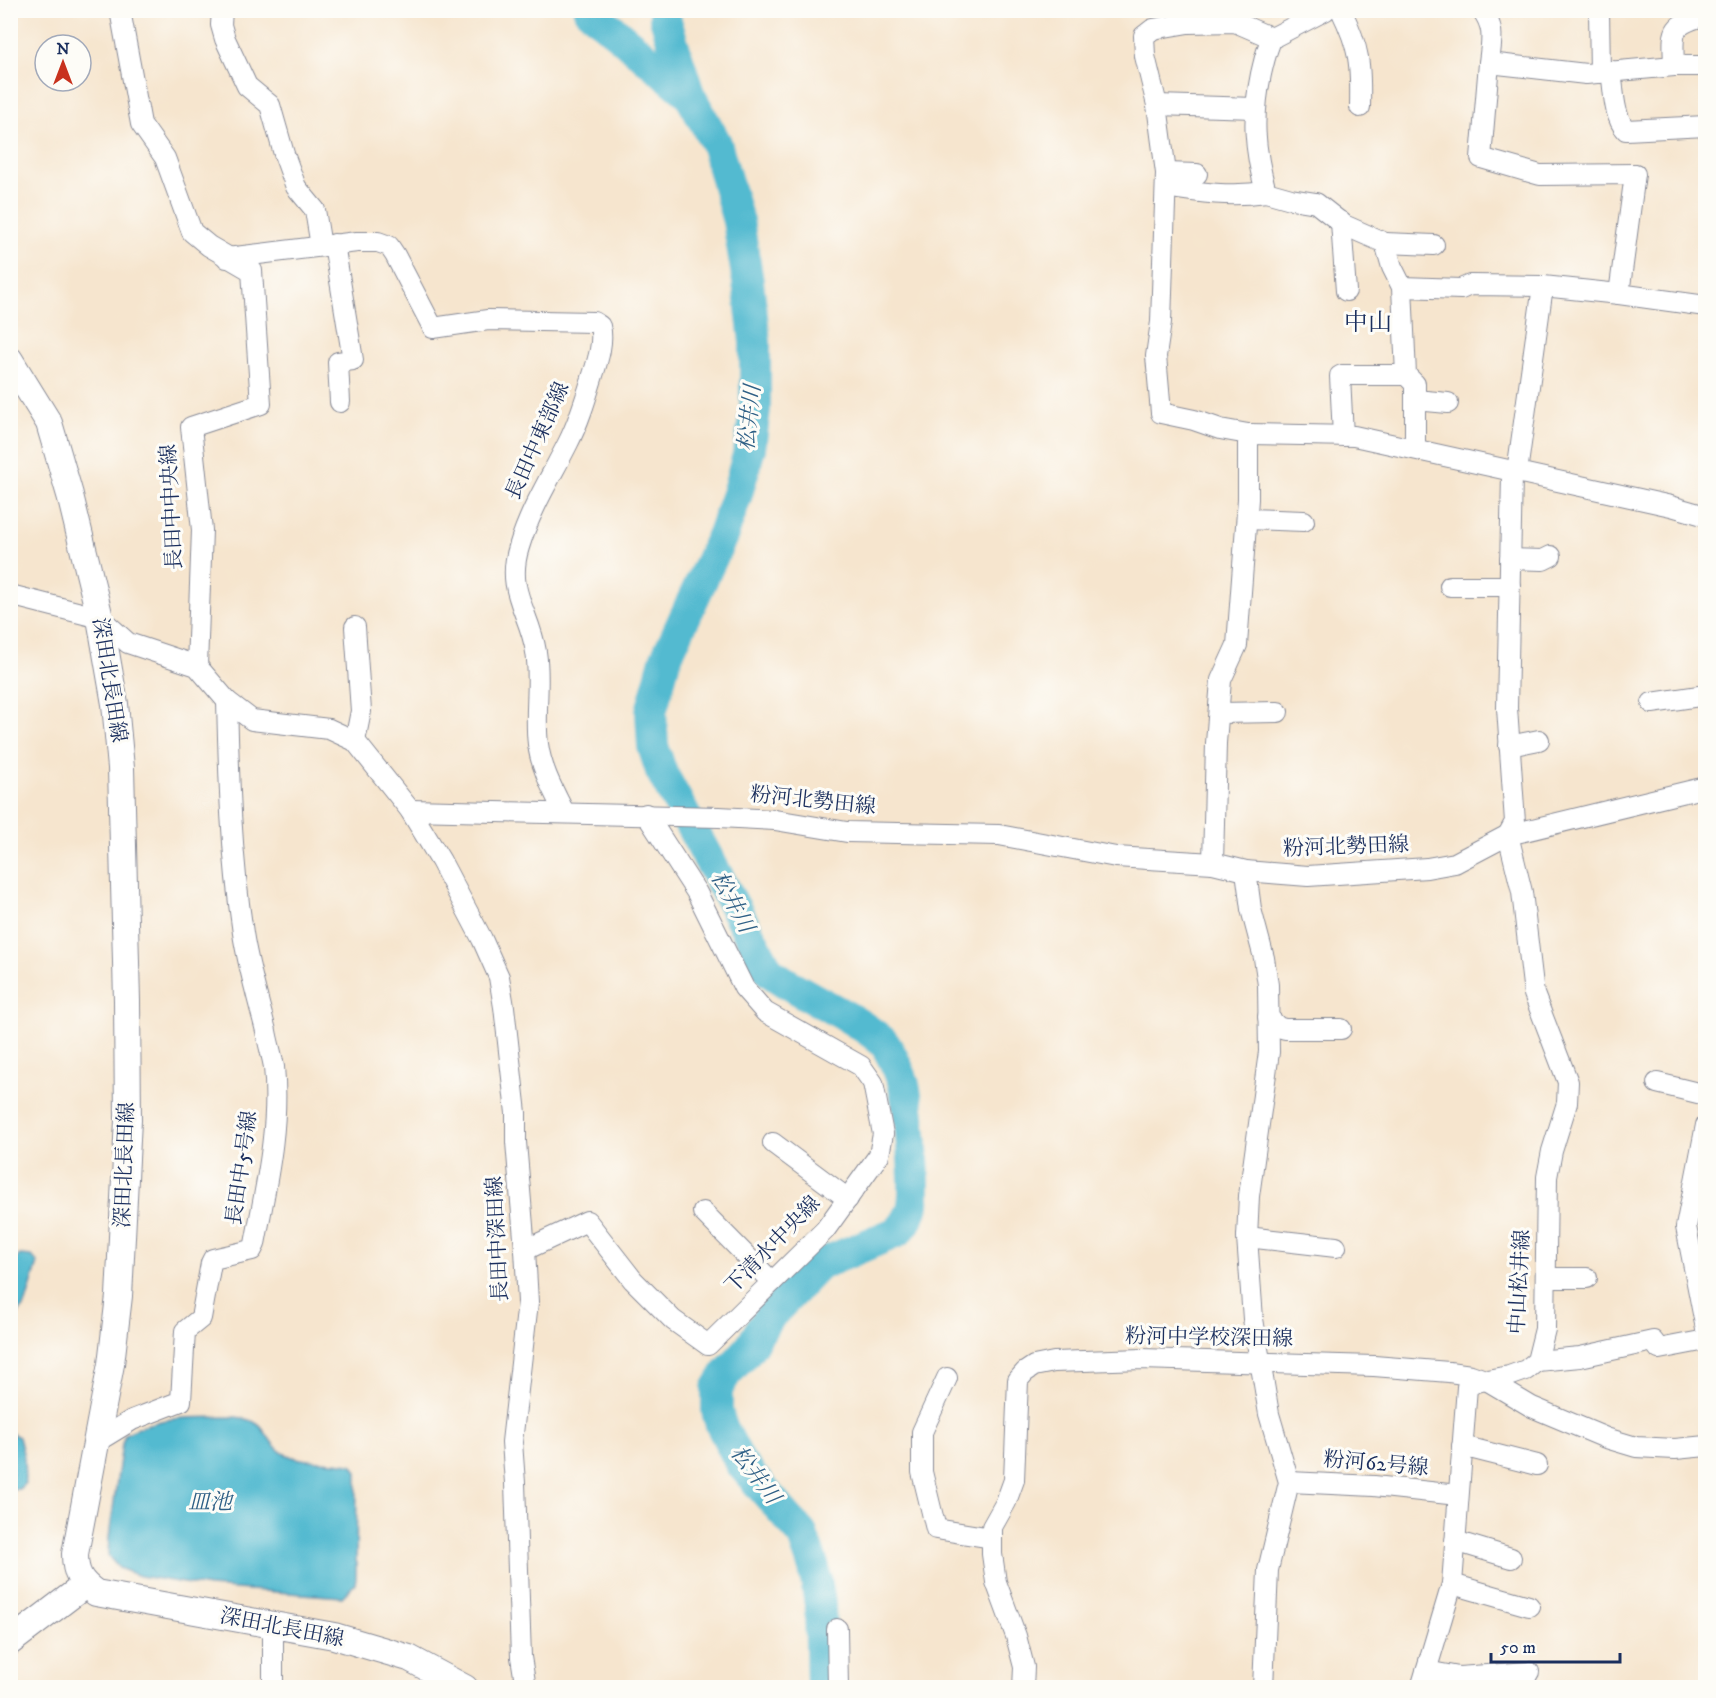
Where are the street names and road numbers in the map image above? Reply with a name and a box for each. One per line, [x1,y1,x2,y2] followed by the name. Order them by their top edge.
[500,378,576,504] street label: 長田中東部線
[156,443,188,571] street label: 長田中中央線
[86,616,132,744] street label: 深田北長田線
[749,781,877,821] street label: 粉河北勢田線
[1283,832,1409,862] street label: 粉河北勢田線
[110,1102,140,1228] street label: 深田北長田線
[221,1109,263,1227] street label: 長田中5号線
[482,1175,514,1303] street label: 長田中深田線
[720,1191,826,1299] street label: 下清水中央線
[1504,1229,1536,1335] street label: 中山松井線
[1125,1324,1293,1352] street label: 粉河中学校深田線
[1322,1446,1430,1482] street label: 粉河62号線
[218,1603,346,1653] street label: 深田北長田線

